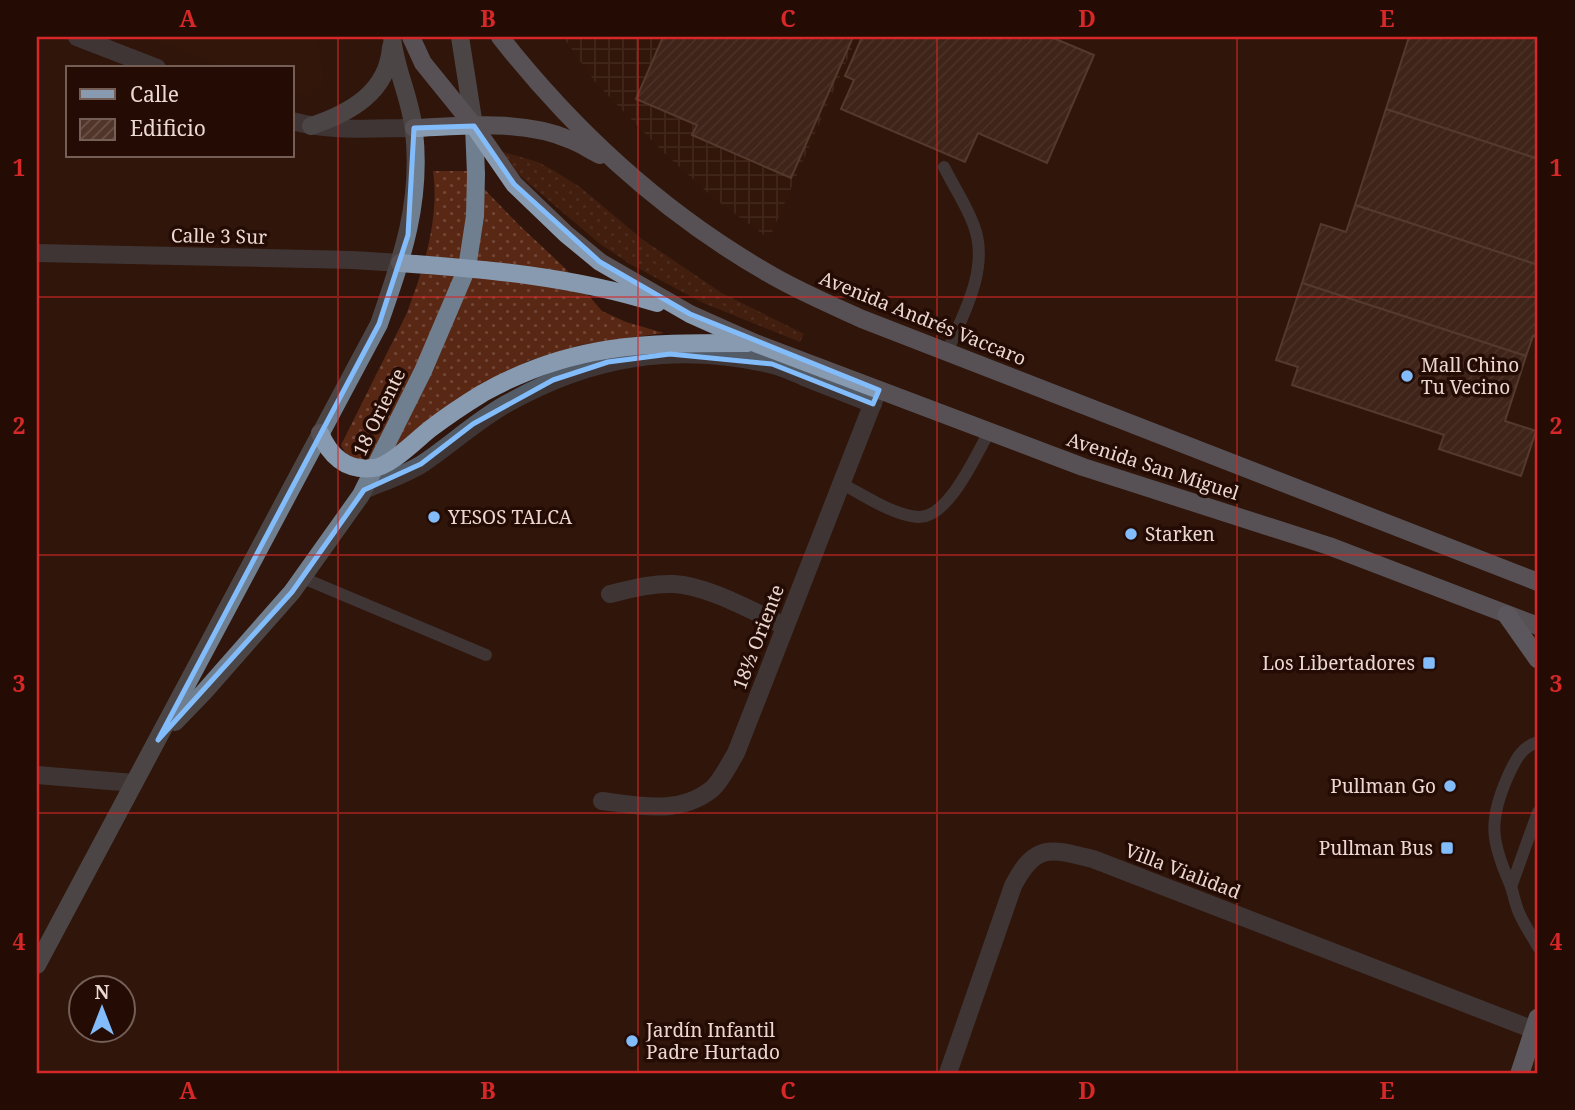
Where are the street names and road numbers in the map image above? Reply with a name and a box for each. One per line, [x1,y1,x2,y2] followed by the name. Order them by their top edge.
[171,222,267,250] street label: Calle 3 Sur
[816,265,1030,371] street label: Avenida Andrés Vaccaro
[347,364,411,460] street label: 18 Oriente
[1064,426,1242,506] street label: Avenida San Miguel
[726,581,790,693] street label: 18½ Oriente
[1121,837,1245,905] street label: Villa Vialidad

